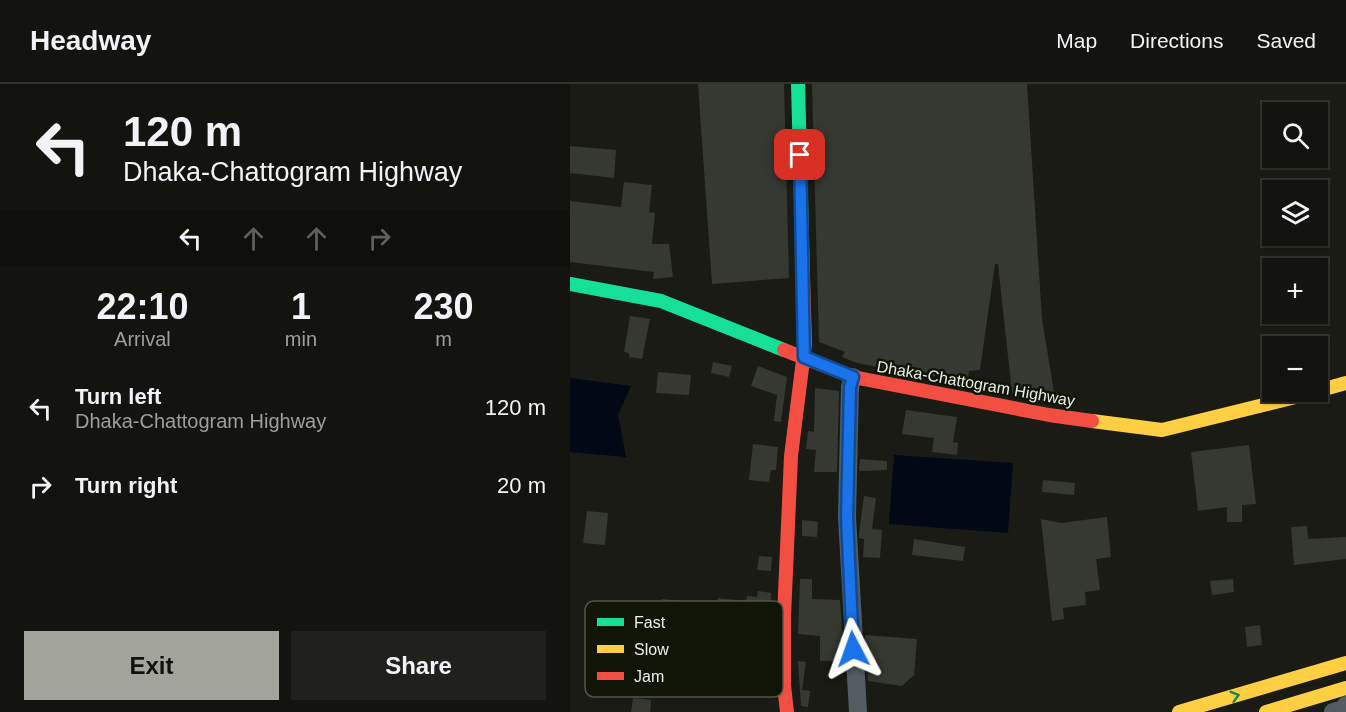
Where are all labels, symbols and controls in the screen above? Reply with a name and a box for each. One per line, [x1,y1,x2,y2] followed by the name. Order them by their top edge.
[30,25,151,56] text: Headway
[1056,29,1097,52] text: Map
[1130,29,1223,52] text: Directions
[1256,29,1316,52] text: Saved
[1262,102,1328,402] map controls
[1262,102,1328,168] button: search
[24,108,102,186] icon: left
[123,108,242,155] text: 120 m
[774,129,825,180] pin
[783,138,816,171] icon: arrive
[123,157,462,187] text: Dhaka-Chattogram Highway
[1262,180,1328,246] button: layers
[174,222,207,255] icon: left
[237,222,270,255] icon: ahead
[300,222,333,255] icon: ahead
[363,222,396,255] icon: right
[1262,258,1328,324] button: +
[96,286,188,327] text: 22:10
[291,286,311,327] text: 1
[413,286,474,327] text: 230
[114,328,171,350] text: Arrival
[285,328,317,350] text: min
[435,328,452,350] text: m
[1262,336,1328,402] button: −
[875,358,1076,409] street label: Dhaka-Chattogram Highway
[75,384,161,409] text: Turn left
[24,392,57,425] icon: left
[485,395,546,420] text: 120 m
[75,410,326,432] text: Dhaka-Chattogram Highway
[24,470,57,503] icon: right
[75,473,177,498] text: Turn right
[497,473,546,498] text: 20 m
[585,601,783,697] legend
[634,614,666,631] text: Fast
[821,617,885,681] position arrow
[24,631,279,700] button: Exit
[291,631,546,700] button: Share
[634,641,669,658] text: Slow
[634,668,664,685] text: Jam
[1229,691,1240,703] one-way arrow

